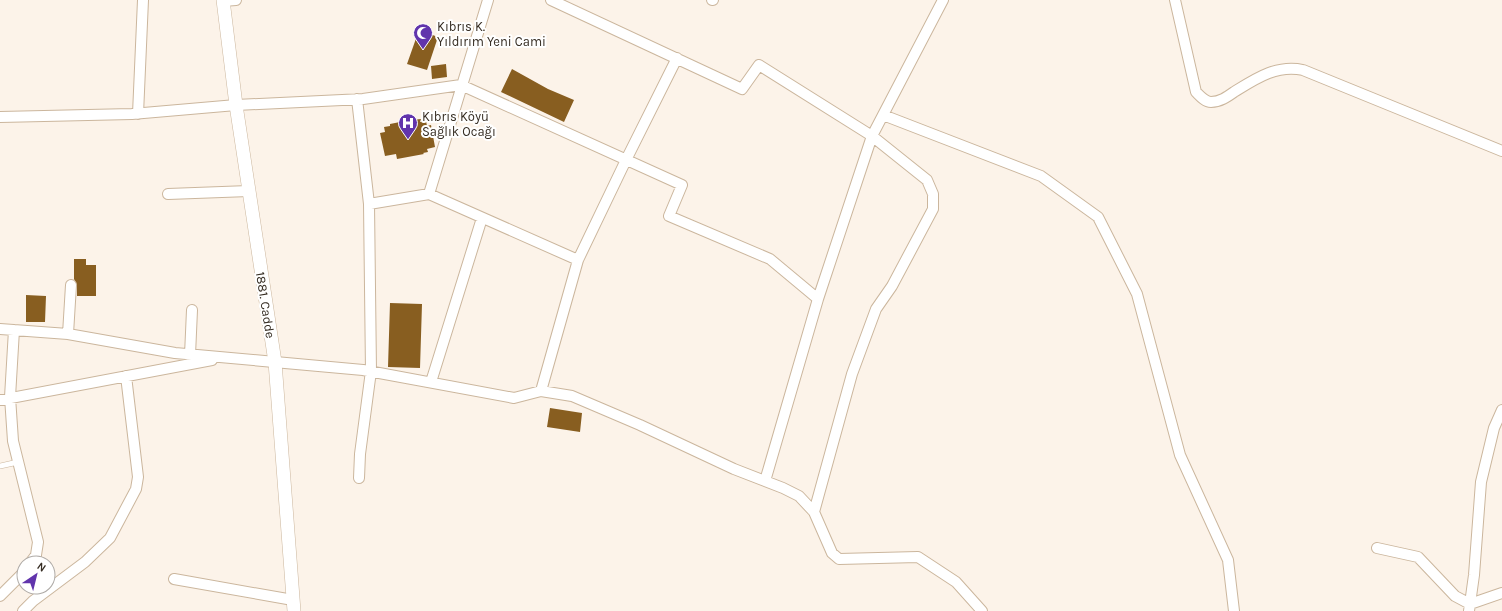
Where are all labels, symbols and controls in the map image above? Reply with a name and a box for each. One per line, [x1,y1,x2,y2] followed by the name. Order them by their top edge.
[437,19,546,49] place label: Kıbrıs K. Yıldırım Yeni Cami
[412,22,434,50] mosque icon: Kıbrıs K. Yıldırım Yeni Cami
[422,109,496,139] place label: Kıbrıs Köyü Sağlık Ocağı
[397,112,419,140] hospital icon: Kıbrıs Köyü Sağlık Ocağı
[253,271,278,340] street label: 1881. Cadde
[16,555,56,595] north arrow
[34,560,48,575] text: N

